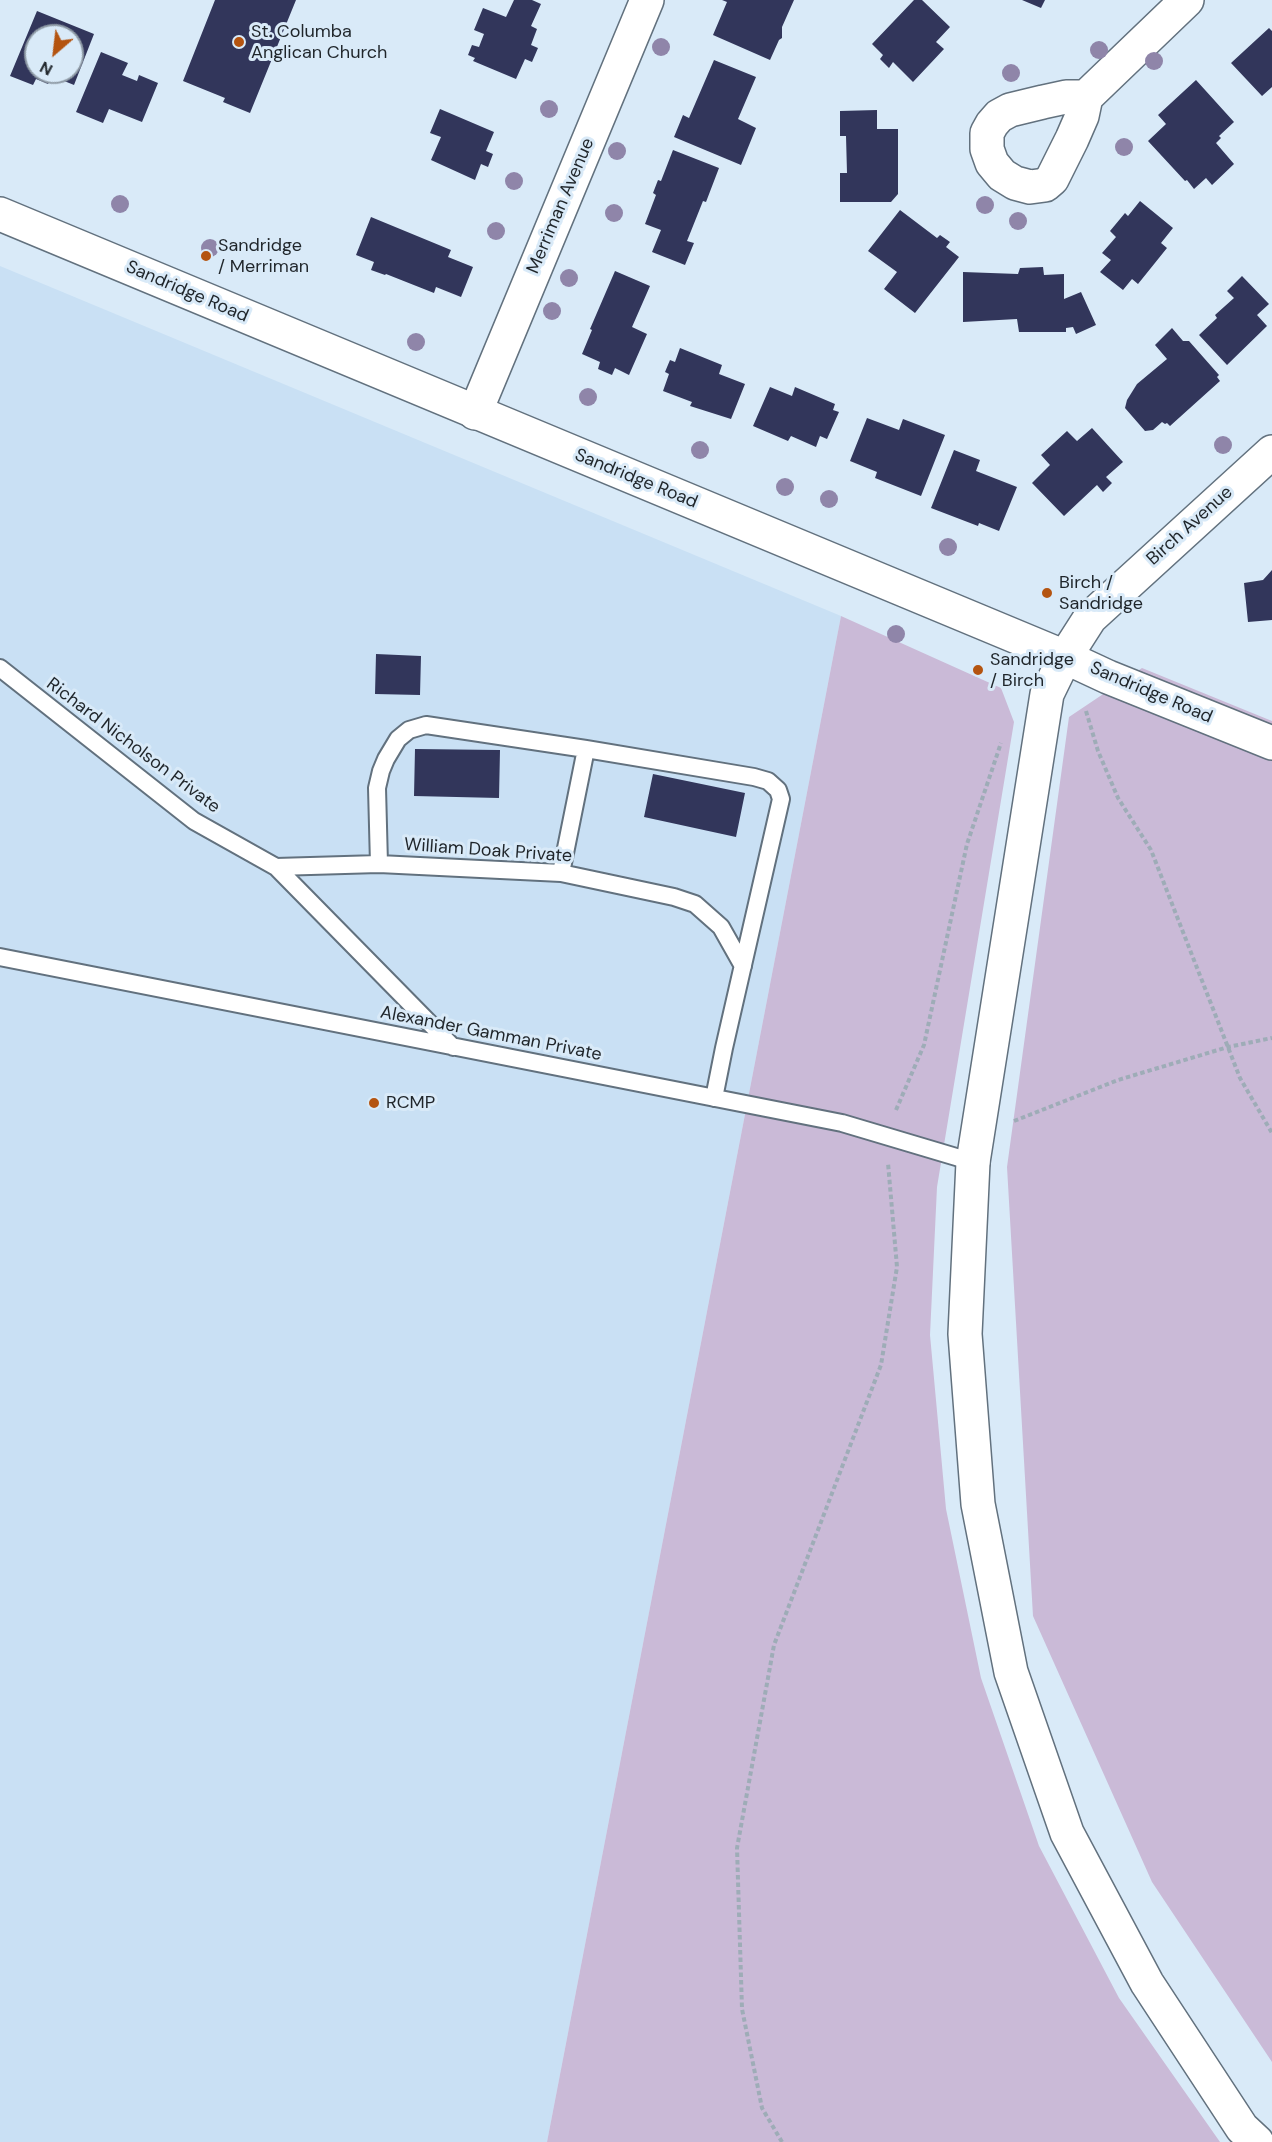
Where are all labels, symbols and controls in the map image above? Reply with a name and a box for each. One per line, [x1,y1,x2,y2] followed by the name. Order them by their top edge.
[251,21,387,63] place label: St. Columba Anglican Church
[24,24,84,84] north arrow
[232,35,246,49] marker: St. Columba Anglican Church
[36,57,56,81] text: N
[523,135,599,277] street label: Merriman Avenue
[218,235,309,278] place label: Sandridge / Merriman
[199,249,213,263] marker: Sandridge / Merriman
[123,257,251,327] street label: Sandridge Road
[571,445,701,513] street label: Sandridge Road
[1143,482,1237,570] street label: Birch Avenue
[1059,572,1143,614] place label: Birch / Sandridge
[1040,586,1054,600] marker: Birch / Sandridge
[990,649,1074,692] place label: Sandridge / Birch
[1087,658,1215,728] street label: Sandridge Road
[971,663,985,677] marker: Sandridge / Birch
[42,674,224,818] street label: Richard Nicholson Private
[403,834,573,868] street label: William Doak Private
[378,1002,604,1066] street label: Alexander Gamman Private
[386,1092,435,1114] place label: RCMP
[367,1096,381,1110] marker: RCMP

